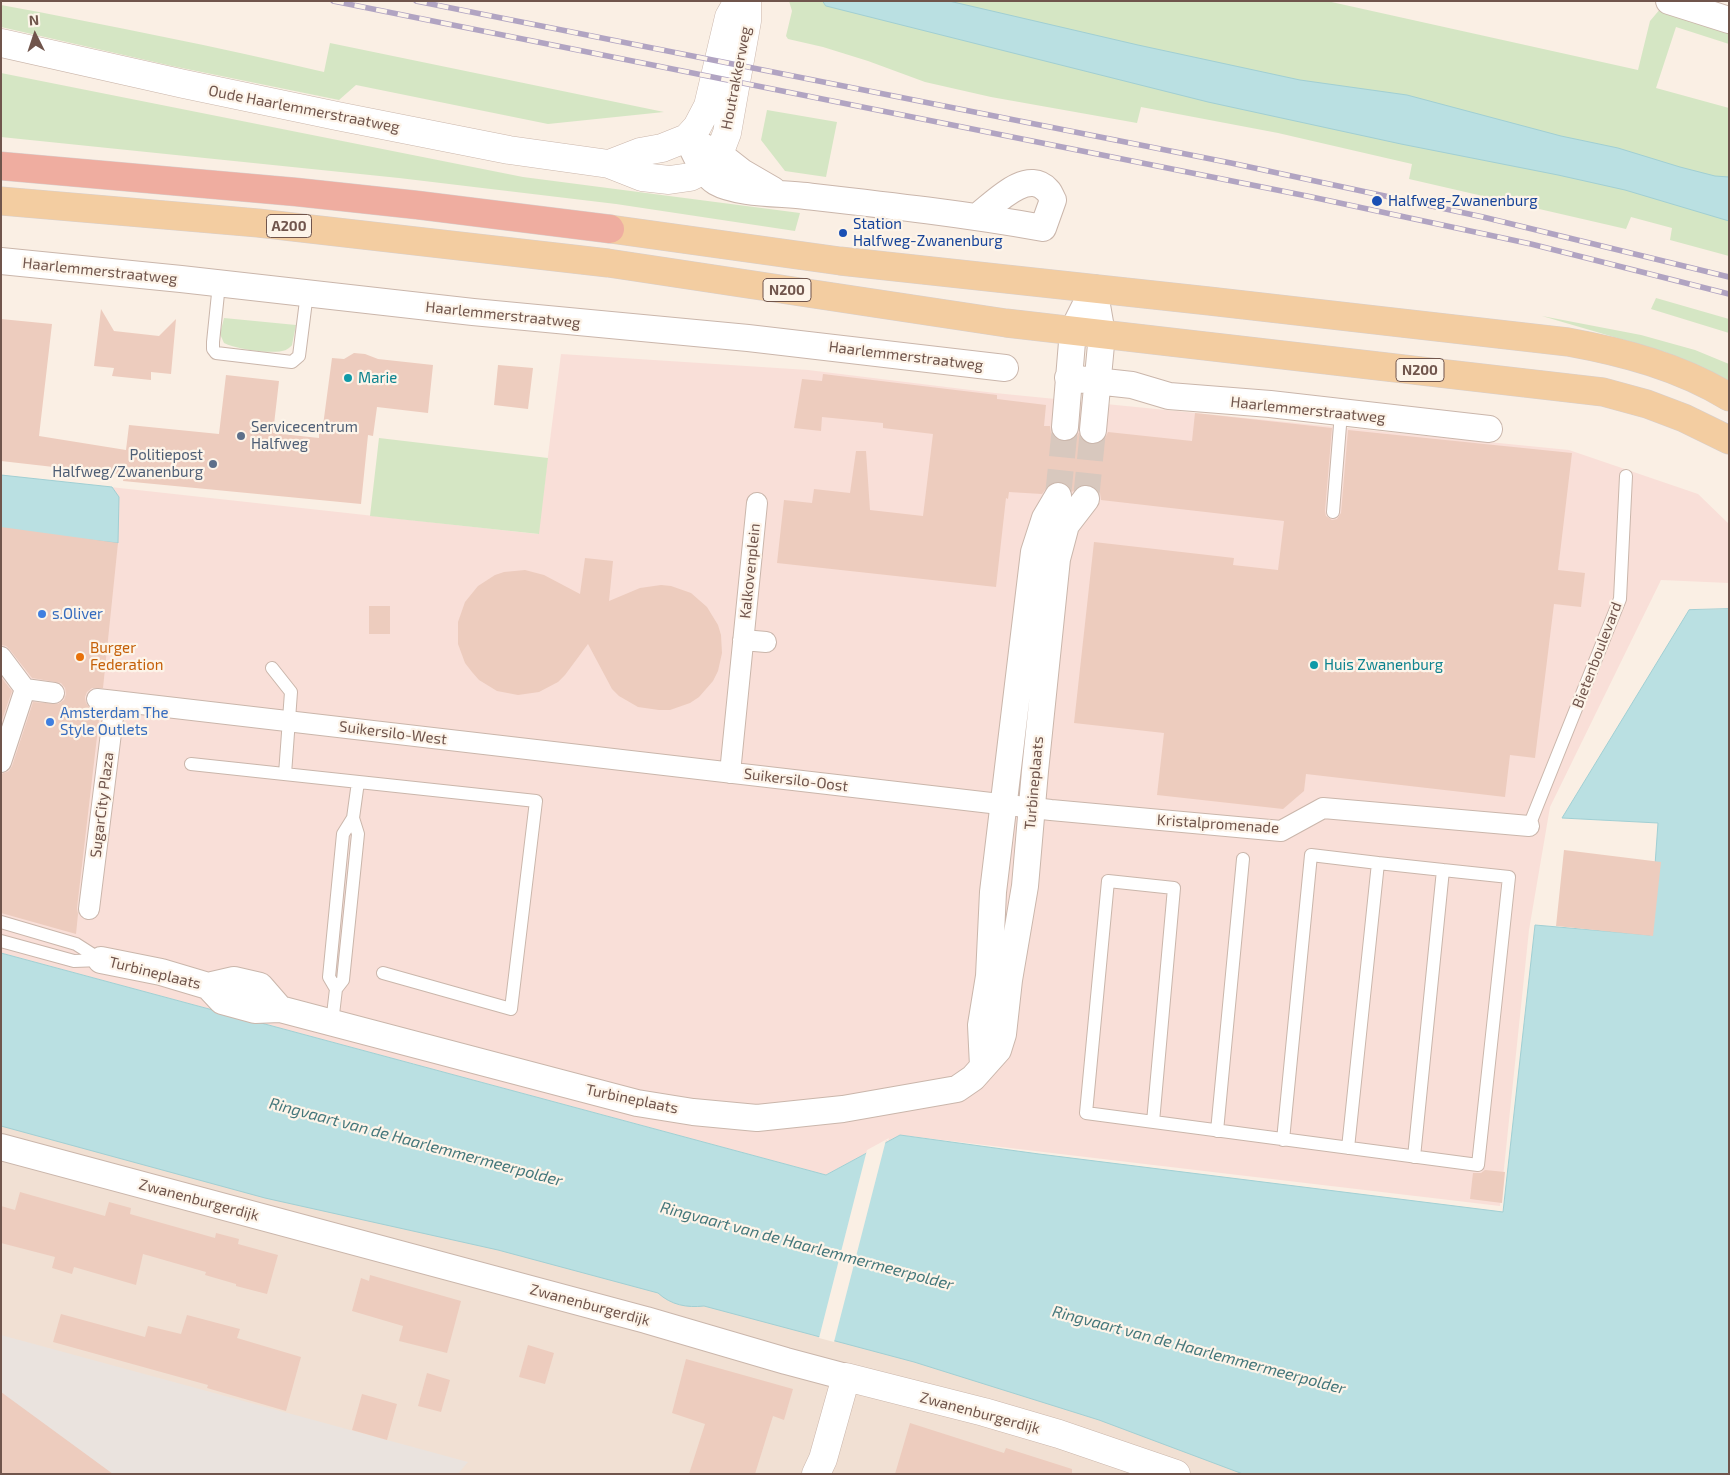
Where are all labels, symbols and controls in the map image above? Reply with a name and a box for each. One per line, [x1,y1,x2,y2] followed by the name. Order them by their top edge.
[10,10,60,60] north arrow
[28,11,40,28] text: N
[717,25,755,131] street label: Houtrakkerweg
[207,82,401,136] street label: Oude Haarlemmerstraatweg
[1388,192,1538,210] place label: Halfweg-Zwanenburg
[1370,194,1384,208] marker: Halfweg-Zwanenburg
[266,215,312,238] road number: A200
[853,215,1003,250] place label: Station Halfweg-Zwanenburg
[837,227,849,239] marker: Station Halfweg-Zwanenburg
[22,254,178,288] street label: Haarlemmerstraatweg
[763,278,811,302] road number: N200
[425,298,581,332] street label: Haarlemmerstraatweg
[828,338,984,374] street label: Haarlemmerstraatweg
[1396,358,1444,382] road number: N200
[358,369,397,387] place label: Marie
[342,372,354,384] marker: Marie
[1230,393,1386,427] street label: Haarlemmerstraatweg
[251,418,358,453] place label: Servicecentrum Halfweg
[235,430,247,442] marker: Servicecentrum Halfweg
[52,446,203,481] place label: Politiepost Halfweg/Zwanenburg
[207,458,219,470] marker: Politiepost Halfweg/Zwanenburg
[736,522,764,620] street label: Kalkovenplein
[1568,599,1626,711] street label: Bietenboulevard
[52,605,103,623] place label: s.Oliver
[36,608,48,620] marker: s.Oliver
[90,639,163,674] place label: Burger Federation
[74,651,86,663] marker: Burger Federation
[1324,656,1443,674] place label: Huis Zwanenburg
[1308,659,1320,671] marker: Huis Zwanenburg
[60,704,169,739] place label: Amsterdam The Style Outlets
[44,716,56,728] marker: Amsterdam The Style Outlets
[338,717,448,749] street label: Suikersilo-West
[1021,735,1047,831] street label: Turbineplaats
[87,751,117,859] street label: SugarCity Plaza
[743,765,849,795] street label: Suikersilo-Oost
[1156,811,1280,837] street label: Kristalpromenade
[107,953,203,993] street label: Turbineplaats
[584,1080,680,1118] street label: Turbineplaats
[267,1094,565,1190] water label: Ringvaart van de Haarlemmermeerpolder
[137,1175,261,1225] street label: Zwanenburgerdijk
[658,1198,956,1294] water label: Ringvaart van de Haarlemmermeerpolder
[528,1280,652,1330] street label: Zwanenburgerdijk
[1050,1302,1348,1398] water label: Ringvaart van de Haarlemmermeerpolder
[918,1388,1042,1438] street label: Zwanenburgerdijk

